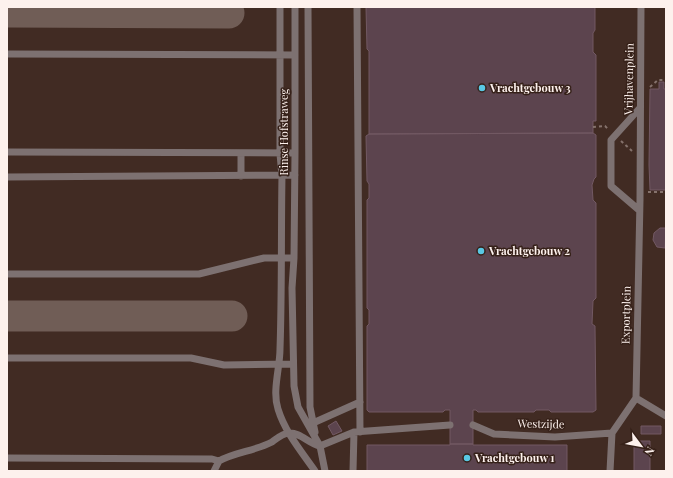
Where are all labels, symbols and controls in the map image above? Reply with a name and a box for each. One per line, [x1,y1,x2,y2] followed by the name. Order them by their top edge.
[620,43,637,116] street label: Vrijhavenplein
[489,80,571,95] place label: Vrachtgebouw 3
[477,83,487,93] marker: Vrachtgebouw 3
[276,88,291,175] street label: Rinse Hofstraweg
[488,243,570,258] place label: Vrachtgebouw 2
[476,246,486,256] marker: Vrachtgebouw 2
[617,285,634,344] street label: Exportplein
[516,416,565,431] street label: Westzijde
[621,426,661,466] north arrow
[641,444,658,459] text: N
[474,450,555,465] place label: Vrachtgebouw 1
[462,453,472,463] marker: Vrachtgebouw 1

